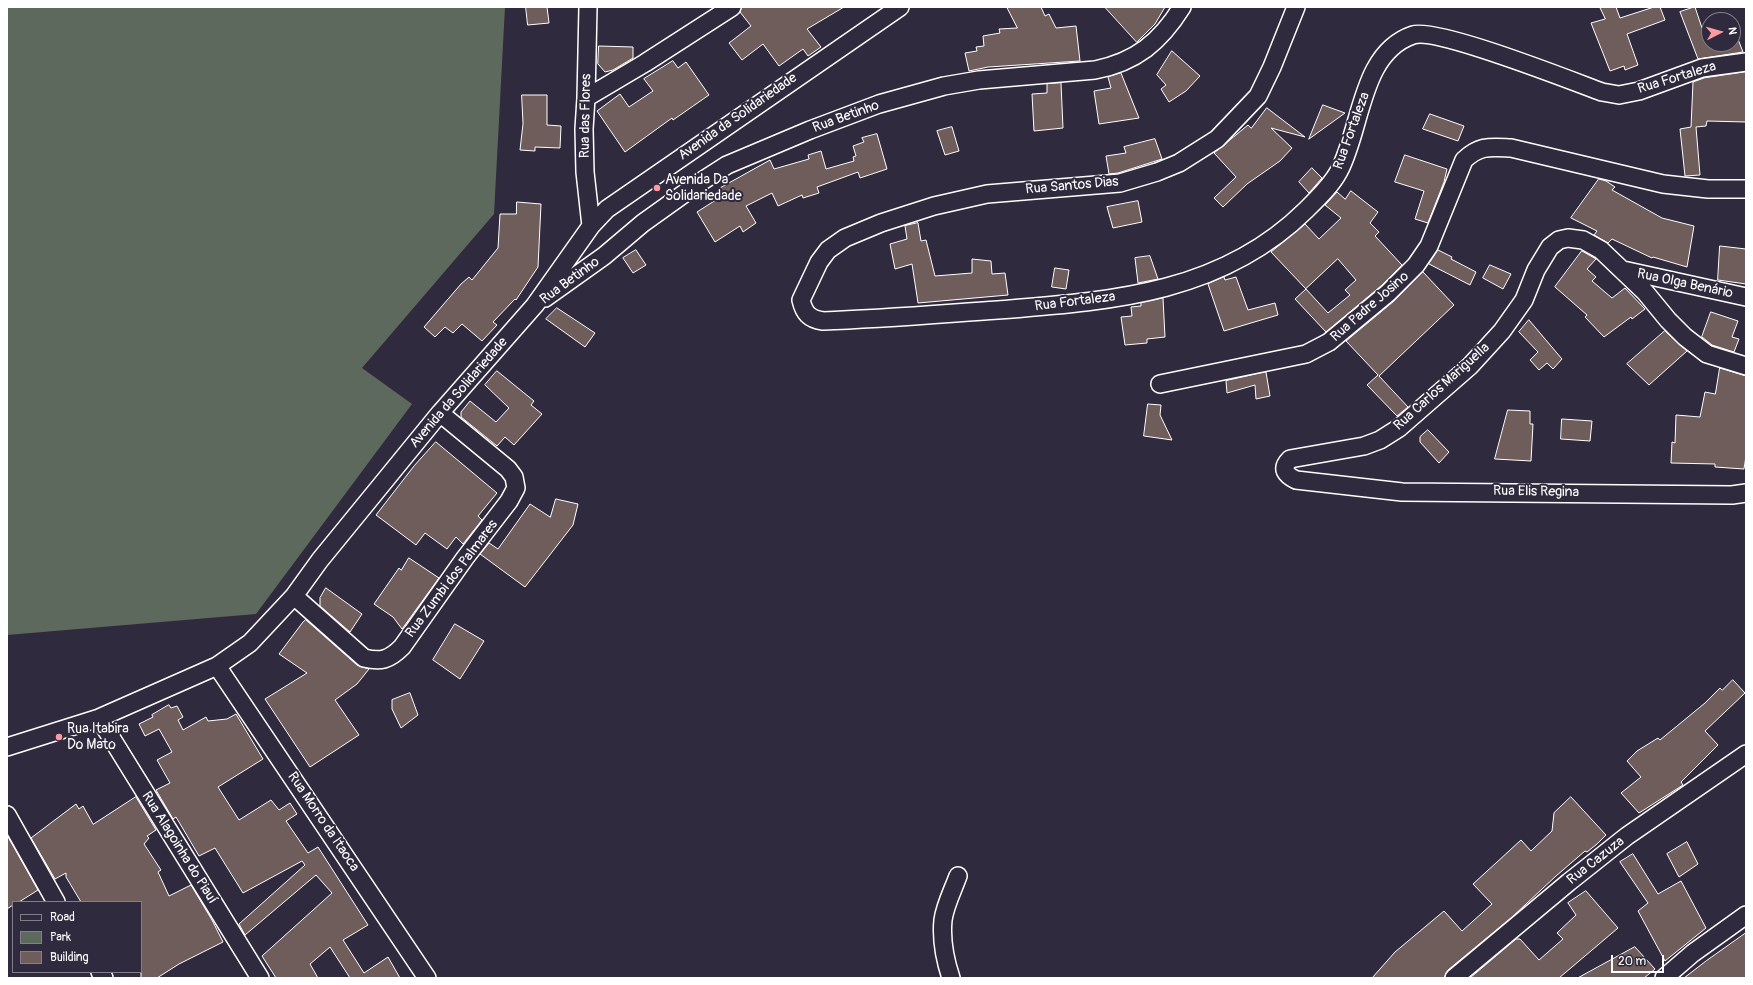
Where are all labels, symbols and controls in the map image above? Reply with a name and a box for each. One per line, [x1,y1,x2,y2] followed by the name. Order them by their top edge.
[1701,12,1741,52] north arrow
[1726,26,1739,35] text: N
[1636,58,1718,98] street label: Rua Fortaleza
[675,70,801,164] street label: Avenida da Solidariedade
[577,74,595,158] street label: Rua das Flores
[1330,90,1374,172] street label: Rua Fortaleza
[810,97,882,137] street label: Rua Betinho
[665,172,742,204] place label: Avenida Da Solidariedade
[1025,174,1119,198] street label: Rua Santos Dias
[652,183,662,193] marker: Avenida Da Solidariedade
[537,254,603,308] street label: Rua Betinho
[1636,266,1734,302] street label: Rua Olga Benário
[1327,268,1413,346] street label: Rua Padre Josino
[1034,289,1116,315] street label: Rua Fortaleza
[406,334,512,452] street label: Avenida da Solidariedade
[1391,340,1493,434] street label: Rua Carlos Mariguella
[1493,483,1579,501] street label: Rua Elis Regina
[402,517,502,641] street label: Rua Zumbi dos Palmares
[67,721,129,754] place label: Rua Itabira Do Mato
[54,732,64,742] marker: Rua Itabira Do Mato
[284,769,362,875] street label: Rua Morro da Itaoca
[138,789,220,907] street label: Rua Alagoinha do Piauí
[1564,833,1628,889] street label: Rua Cazuza
[12,901,142,973] legend
[50,910,75,925] text: Road
[50,930,71,945] text: Park
[1613,947,1666,973] scale bar
[50,950,89,965] text: Building
[1618,954,1646,969] text: 20 m

